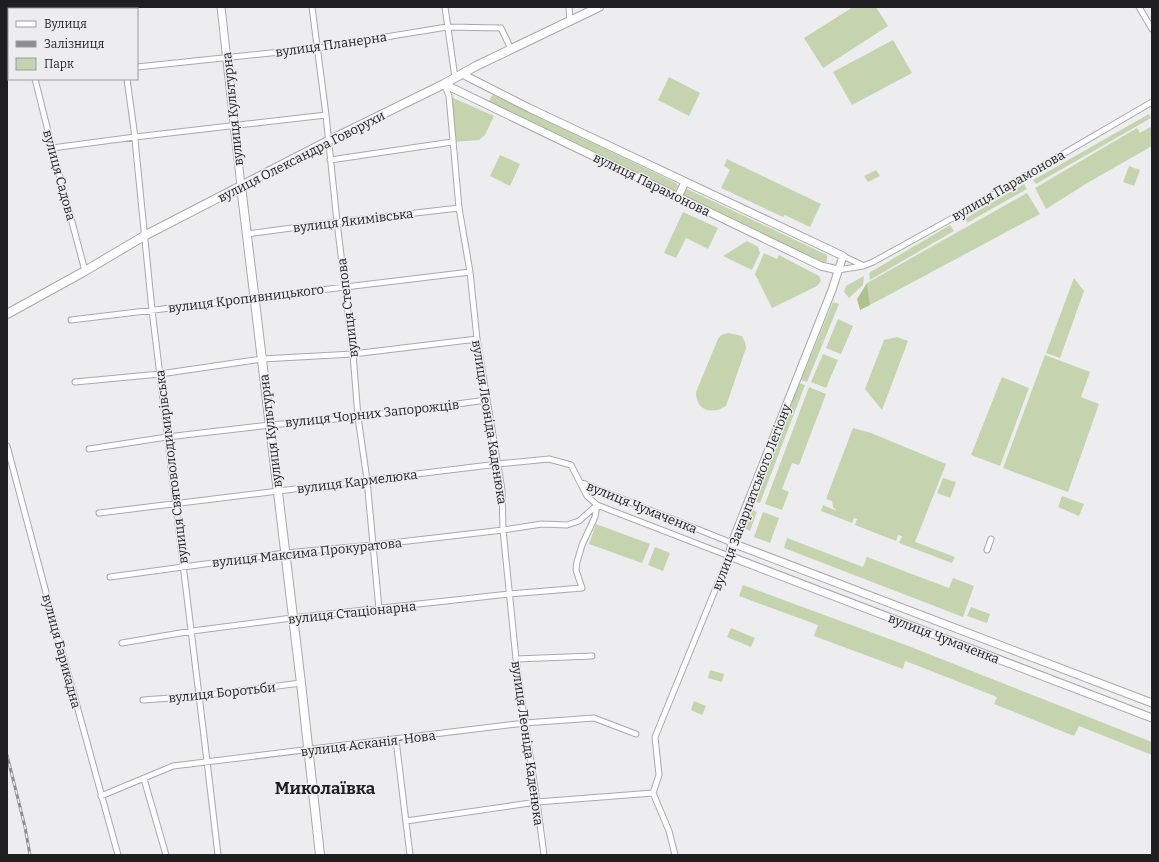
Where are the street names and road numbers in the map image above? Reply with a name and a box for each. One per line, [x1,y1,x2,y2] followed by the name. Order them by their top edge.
[274,29,388,60] street label: вулиця Планерна
[219,51,246,166] street label: вулиця Культурна
[215,107,388,205] street label: вулиця Олександра Говорухи
[40,128,79,222] street label: вулиця Садова
[949,147,1067,224] street label: вулиця Парамонова
[591,150,713,219] street label: вулиця Парамонова
[292,206,414,235] street label: вулиця Якимівська
[334,257,361,359] street label: вулиця Степова
[167,281,325,316] street label: вулиця Кропивницького
[469,339,510,505] street label: вулиця Леоніда Каденюка
[152,369,191,565] street label: вулиця Святоволодимирівська
[256,373,285,488] street label: вулиця Культурна
[284,397,460,430] street label: вулиця Чорних Запорожців
[709,402,794,593] street label: вулиця Закарпатського Легіону
[296,467,418,496] street label: вулиця Кармелюка
[584,478,699,536] street label: вулиця Чумаченка
[211,535,403,570] street label: вулиця Максима Прокуратова
[39,592,84,710] street label: вулиця Барикадна
[287,598,417,627] street label: вулиця Стаціонарна
[886,610,1002,667] street label: вулиця Чумаченка
[509,660,546,826] street label: вулиця Леоніда Каденюка
[168,679,277,706] street label: вулиця Боротьби
[300,728,436,759] street label: вулиця Асканія-Нова

